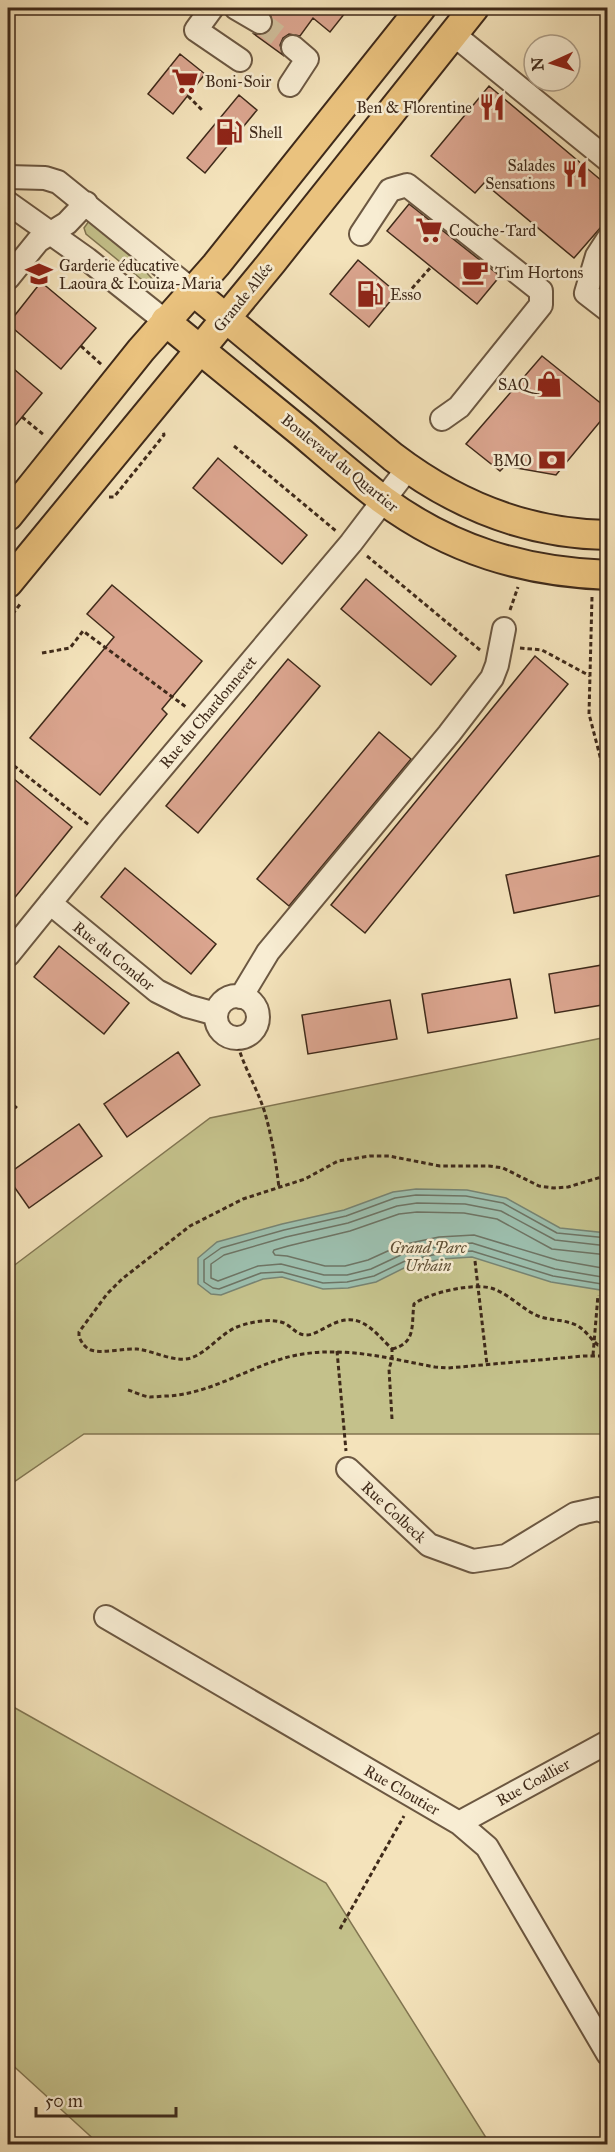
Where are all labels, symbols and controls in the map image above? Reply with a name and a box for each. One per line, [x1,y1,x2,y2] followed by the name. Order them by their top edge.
[522,33,582,93] north arrow
[528,56,547,71] text: N
[170,66,200,96] supermarket icon: Boni-Soir
[205,72,271,91] place label: Boni-Soir
[477,92,507,122] restaurant icon: Ben & Florentine
[356,98,472,117] place label: Ben & Florentine
[214,117,244,147] fuel station icon: Shell
[249,123,283,142] place label: Shell
[485,156,555,193] place label: Salades Sensations
[560,159,590,189] restaurant icon: Salades Sensations
[414,215,444,245] supermarket icon: Couche-Tard
[449,221,536,240] place label: Couche-Tard
[59,256,222,293] place label: Garderie éducative Laoura & Louiza-Maria
[460,257,490,287] cafe icon: Tim Hortons
[209,258,277,336] street label: Grande Allée
[24,259,54,289] school or university icon: Garderie éducative Laoura & Louiza-Maria
[495,263,584,282] place label: Tim Hortons
[355,279,385,309] fuel station icon: Esso
[390,285,421,304] place label: Esso
[534,369,564,399] shop icon: SAQ
[498,375,541,394] place label: SAQ
[278,410,402,516] street label: Boulevard du Quartier
[537,445,567,475] bank icon: BMO
[493,451,532,470] place label: BMO
[156,652,261,772] street label: Rue du Chardonneret
[69,917,159,995] street label: Rue du Condor
[389,1238,468,1275] park label: Grand Parc Urbain
[358,1477,431,1547] street label: Rue Colbeck
[493,1754,573,1810] street label: Rue Coallier
[361,1761,443,1819] street label: Rue Cloutier
[36,2080,176,2118] scale bar
[45,2090,83,2112] text: 50 m

